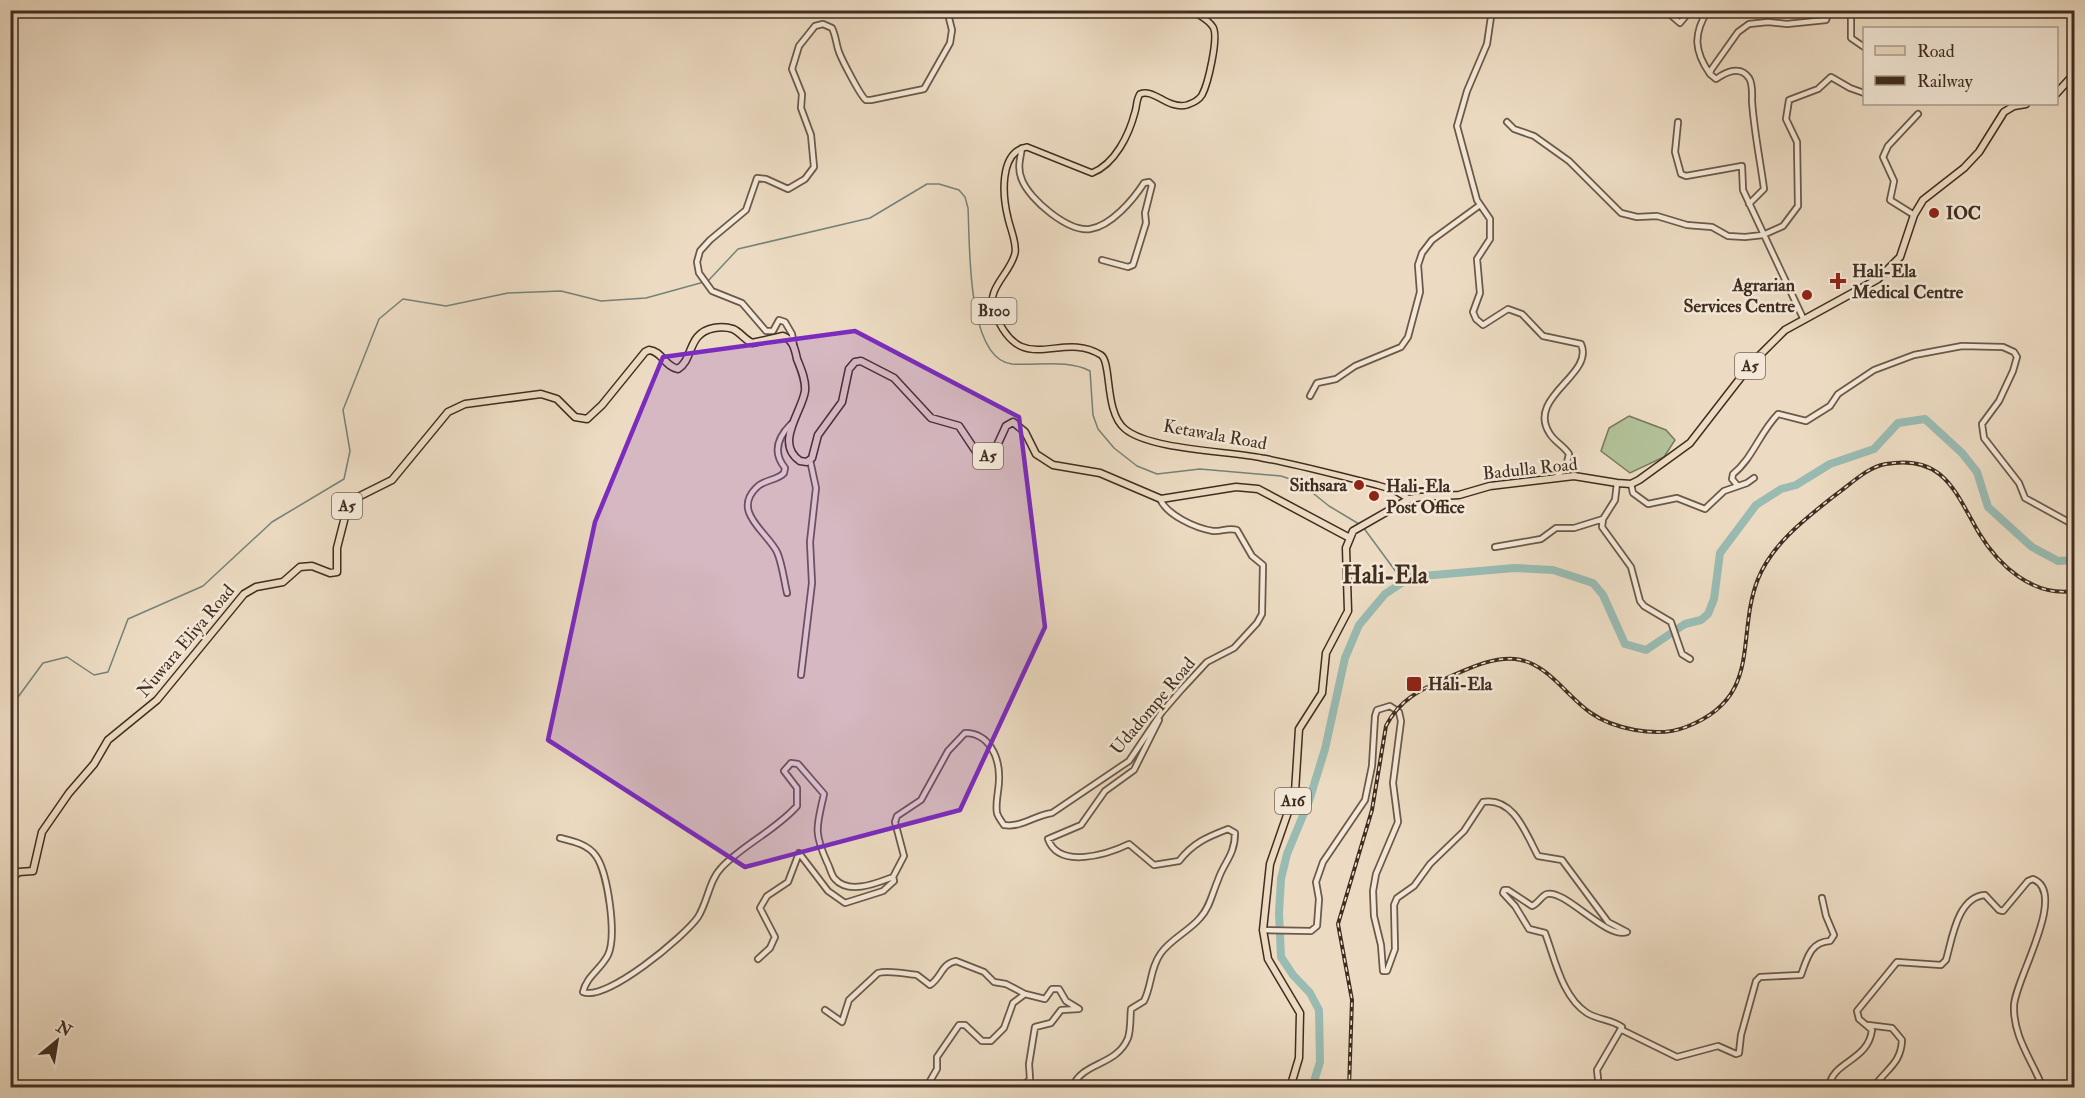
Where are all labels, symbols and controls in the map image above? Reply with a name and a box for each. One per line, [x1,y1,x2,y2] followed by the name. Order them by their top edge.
[1863,27,2058,105] legend
[1917,40,1955,63] text: Road
[1917,70,1974,93] text: Railway
[1946,202,1981,225] place label: IOC
[1927,206,1941,220] marker: IOC
[1851,260,1964,304] place label: Hali-Ela Medical Centre
[1829,272,1847,290] marker: Hali-Ela Medical Centre
[1683,274,1796,318] place label: Agrarian Services Centre
[1800,288,1814,302] marker: Agrarian Services Centre
[972,298,1016,324] road number: B100
[1735,353,1765,379] road number: A5
[1161,415,1269,455] street label: Ketawala Road
[973,443,1003,469] road number: A5
[1481,453,1579,485] street label: Badulla Road
[1289,474,1348,497] place label: Sithsara
[1386,475,1465,519] place label: Hali-Ela Post Office
[1352,478,1366,492] marker: Sithsara
[1367,489,1381,503] marker: Hali-Ela Post Office
[332,493,362,519] road number: A5
[1342,560,1429,591] district label: Hali-Ela
[132,580,240,702] street label: Nuwara Eliya Road
[1105,652,1201,760] street label: Udadompe Road
[1428,673,1493,696] place label: Hali-Ela
[1405,675,1423,693] marker: Hali-Ela
[1275,788,1311,814] road number: A16
[27,1011,87,1071] north arrow
[52,1016,76,1041] text: N

